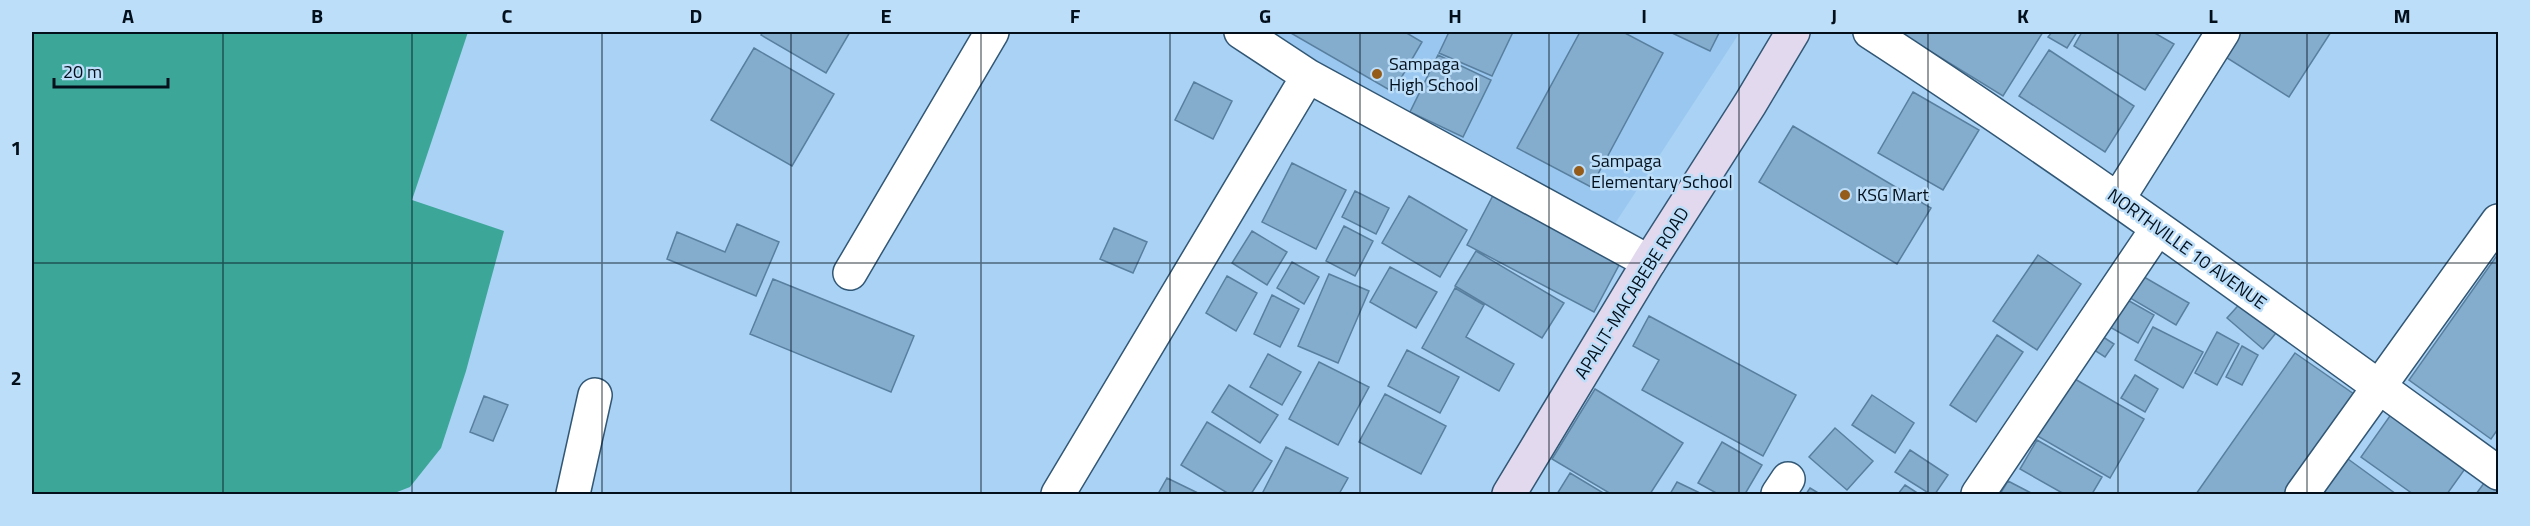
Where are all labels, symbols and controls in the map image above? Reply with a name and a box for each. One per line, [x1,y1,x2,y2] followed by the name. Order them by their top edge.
[122,0,134,31] text: A
[311,0,323,31] text: B
[502,0,513,31] text: C
[690,0,702,31] text: D
[880,0,892,31] text: E
[1070,0,1081,31] text: F
[1259,0,1271,31] text: G
[1448,0,1462,31] text: H
[1641,0,1647,31] text: I
[1831,0,1837,31] text: J
[2017,0,2029,31] text: K
[2208,0,2218,31] text: L
[2393,0,2411,31] text: M
[1389,50,1478,98] place label: Sampaga High School
[54,51,168,89] scale bar
[63,58,102,85] text: 20 m
[1370,67,1384,81] marker: Sampaga High School
[10,132,22,163] text: 1
[1591,147,1733,195] place label: Sampaga Elementary School
[1572,164,1586,178] marker: Sampaga Elementary School
[1857,181,1929,208] place label: KSG Mart
[2102,182,2273,316] street label: NORTHVILLE 10 AVENUE
[1838,188,1852,202] marker: KSG Mart
[1568,202,1696,384] street label: APALIT-MACABEBE ROAD
[10,362,22,393] text: 2

